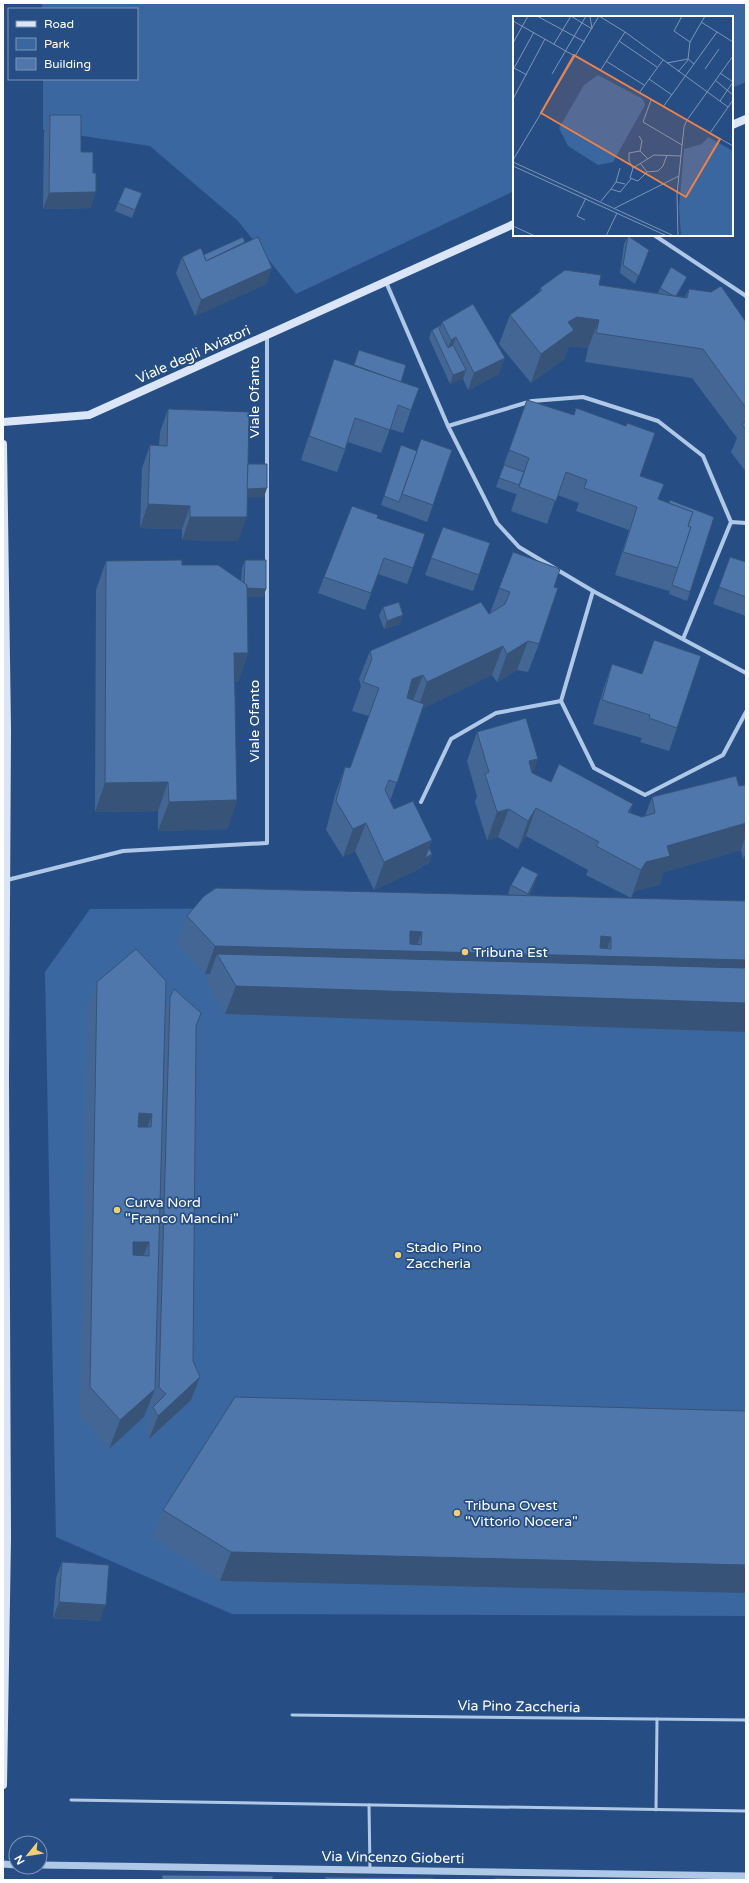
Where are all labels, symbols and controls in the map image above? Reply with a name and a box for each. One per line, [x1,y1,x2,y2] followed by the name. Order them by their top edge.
[8,8,138,80] legend
[513,16,733,236] inset map
[44,17,74,31] text: Road
[44,37,70,51] text: Park
[44,57,91,71] text: Building
[133,322,253,387] street label: Viale degli Aviatori
[246,356,263,438] street label: Viale Ofanto
[246,680,263,762] street label: Viale Ofanto
[473,944,548,961] place label: Tribuna Est
[460,947,470,957] marker: Tribuna Est
[125,1194,239,1227] place label: Curva Nord "Franco Mancini"
[112,1205,122,1215] marker: Curva Nord "Franco Mancini"
[406,1239,482,1272] place label: Stadio Pino Zaccheria
[393,1250,403,1260] marker: Stadio Pino Zaccheria
[465,1497,578,1530] place label: Tribuna Ovest "Vittorio Nocera"
[452,1508,462,1518] marker: Tribuna Ovest "Vittorio Nocera"
[457,1697,581,1716] street label: Via Pino Zaccheria
[8,1835,48,1875] north arrow
[322,1848,464,1867] street label: Via Vincenzo Gioberti
[12,1853,28,1867] text: N

